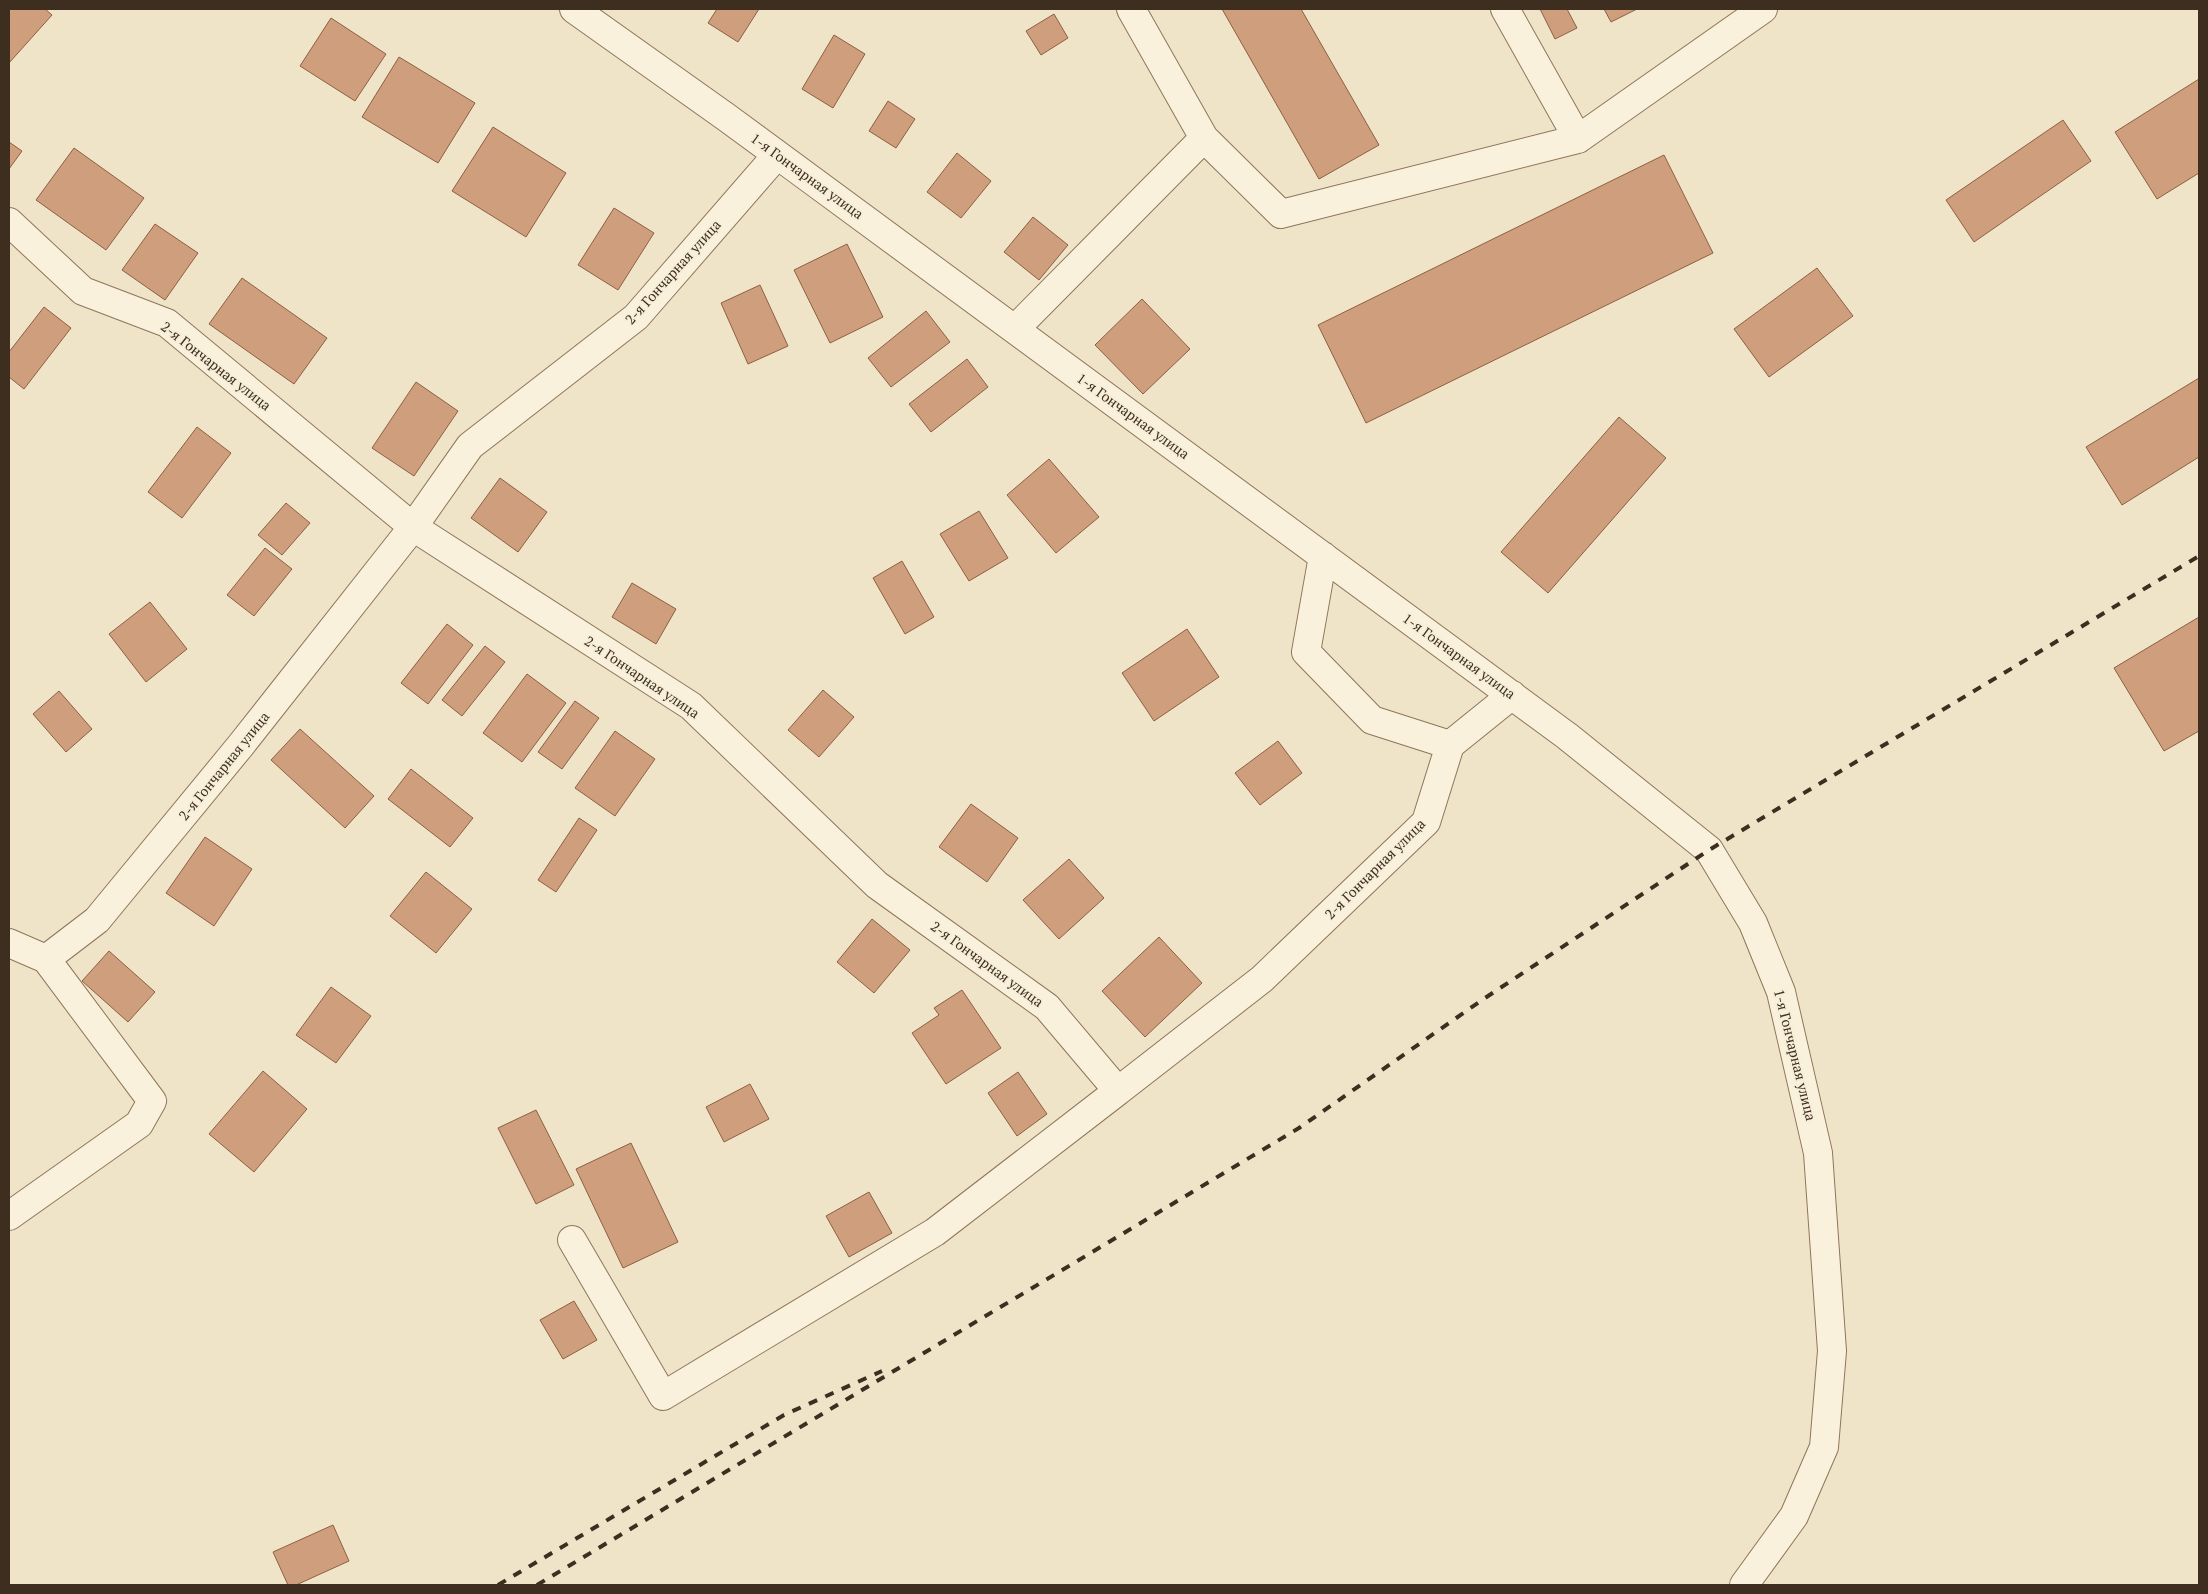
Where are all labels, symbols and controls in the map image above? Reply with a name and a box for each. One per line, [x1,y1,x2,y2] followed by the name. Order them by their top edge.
[747,128,867,223] street label: 1-я Гончарная улица
[620,215,725,328] street label: 2-я Гончарная улица
[157,317,275,415] street label: 2-я Гончарная улица
[1073,368,1193,463] street label: 1-я Гончарная улица
[1399,608,1519,703] street label: 1-я Гончарная улица
[581,631,703,722] street label: 2-я Гончарная улица
[174,707,273,824] street label: 2-я Гончарная улица
[1320,814,1429,923] street label: 2-я Гончарная улица
[927,916,1047,1011] street label: 2-я Гончарная улица
[1770,987,1821,1123] street label: 1-я Гончарная улица

